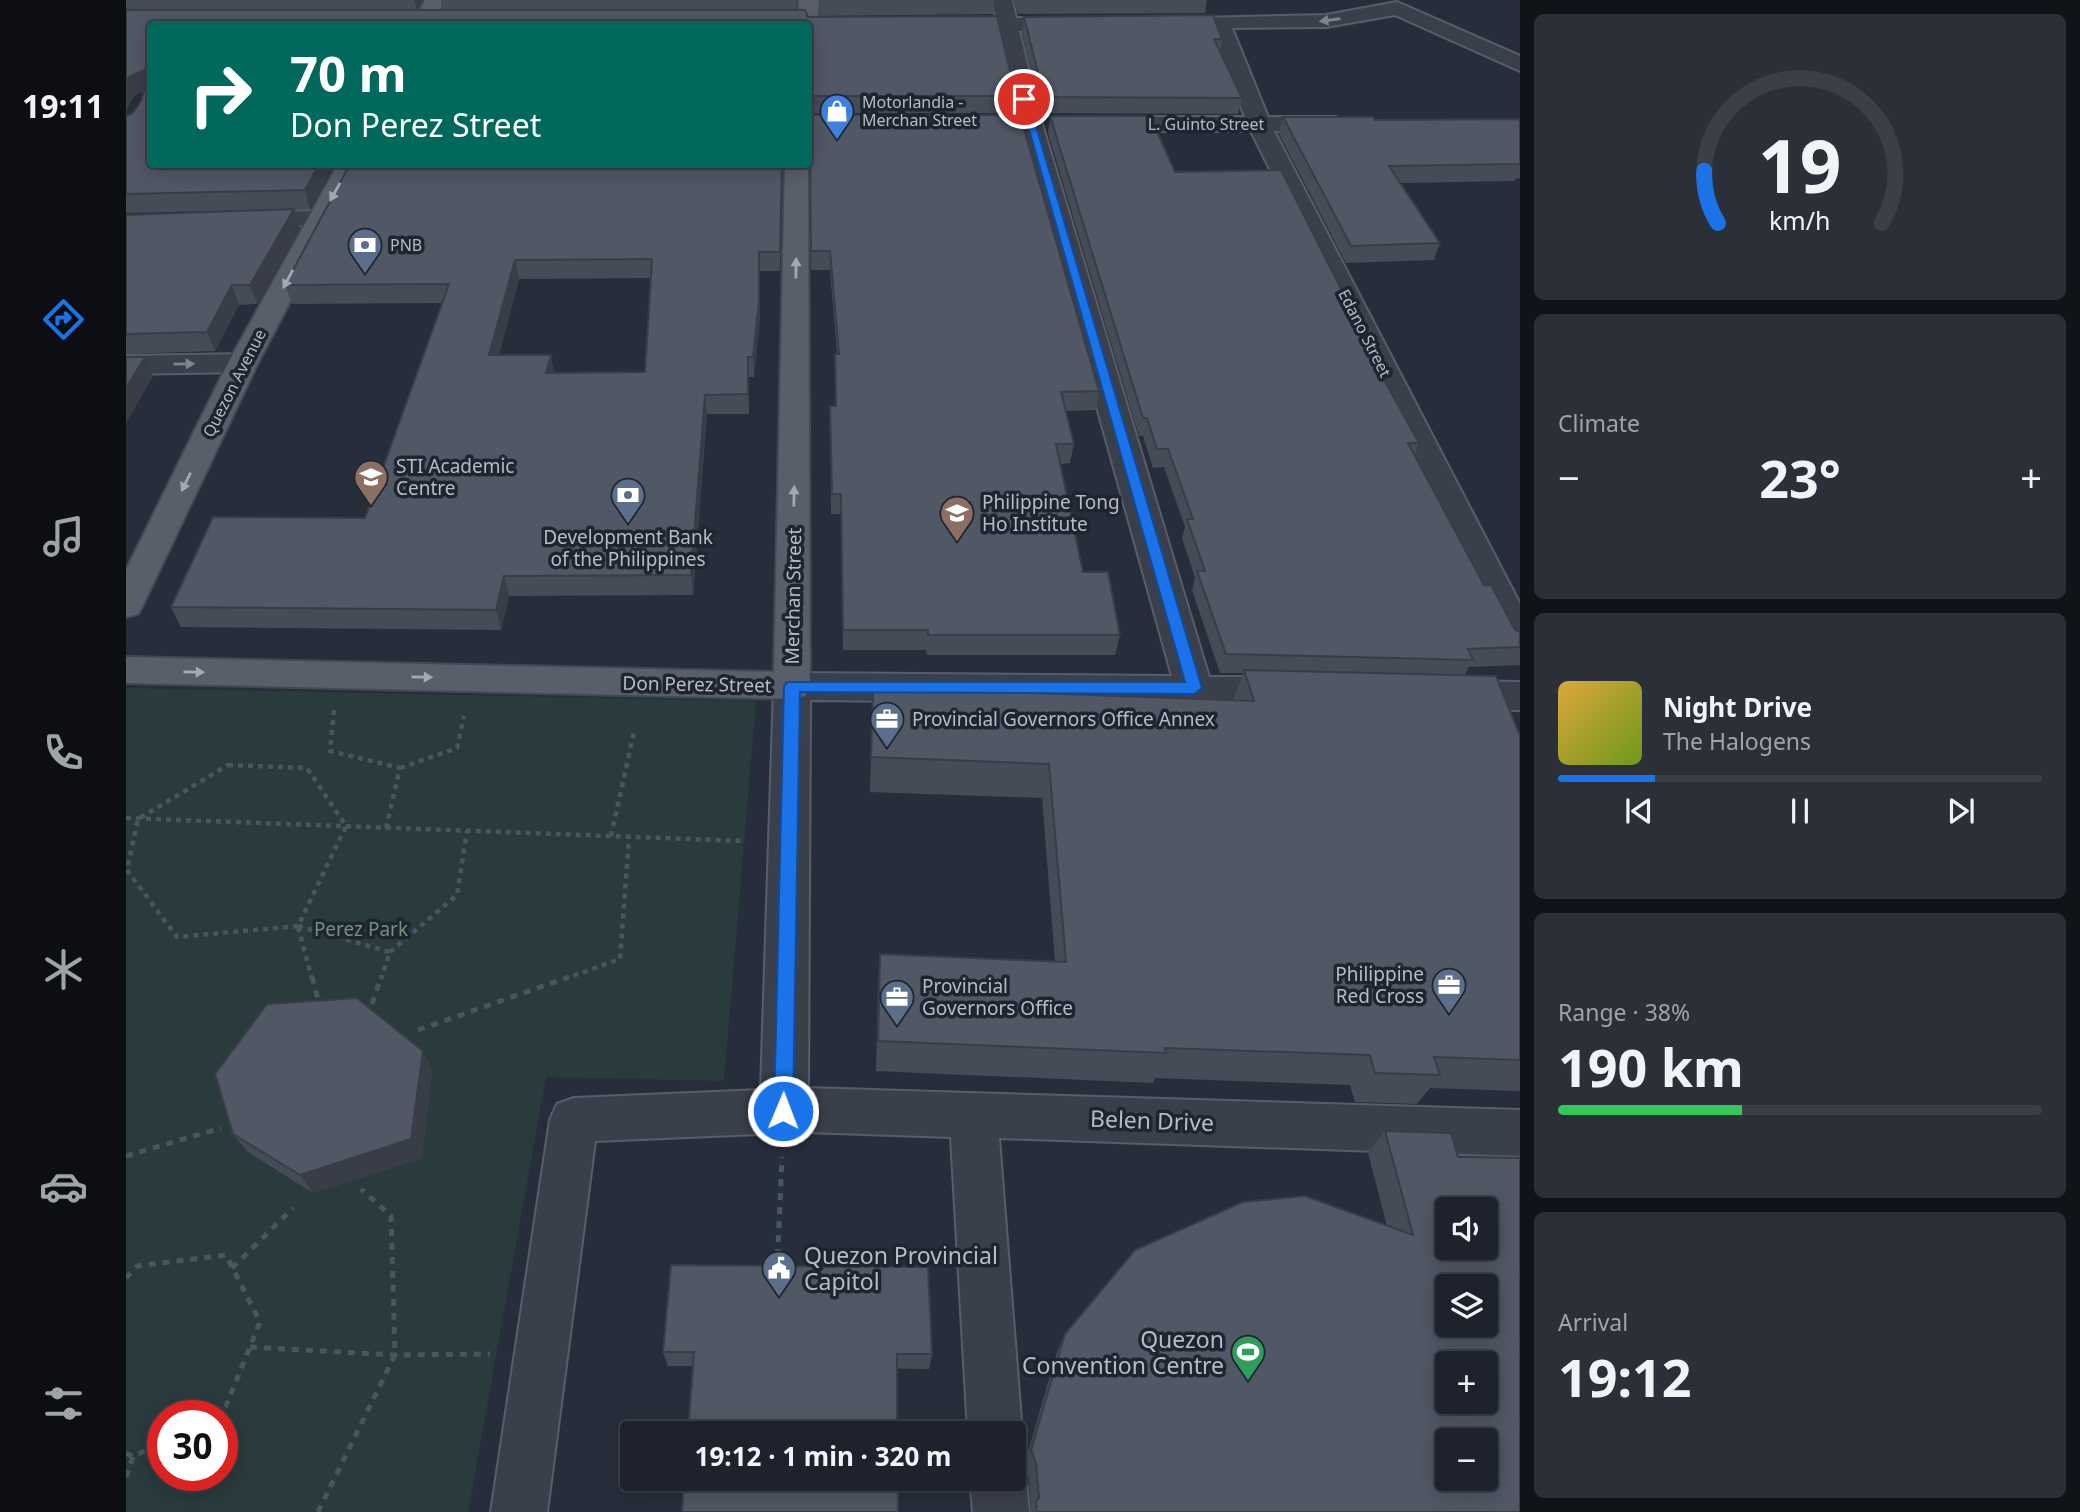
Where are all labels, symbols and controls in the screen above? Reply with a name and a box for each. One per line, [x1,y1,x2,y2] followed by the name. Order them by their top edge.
[1319,14,1341,25] one-way arrow
[290,40,407,106] text: 70 m
[175,49,266,140] icon: right
[994,69,1054,129] pin
[1005,80,1043,118] icon: arrive
[22,84,104,127] text: 19:11
[862,91,977,131] place label: Motorlandia - Merchan Street
[818,92,856,141] shop icon: Motorlandia - Merchan Street
[290,103,541,146] text: Don Perez Street
[1148,113,1265,135] street label: L. Guinto Street
[1758,115,1842,214] text: 19
[329,182,341,201] one-way arrow
[1769,203,1831,237] text: km/h
[346,226,384,275] bank icon: PNB
[390,234,422,256] place label: PNB
[790,257,802,279] one-way arrow
[282,269,294,289] one-way arrow
[1333,285,1397,381] street label: Edano Street
[39,295,88,344] icon: directions
[197,325,271,441] street label: Quezon Avenue
[174,358,196,370] one-way arrow
[1558,407,1640,439] text: Climate
[1759,442,1841,513] text: 23°
[1558,451,1580,503] text: −
[2020,451,2042,503] text: +
[396,453,514,501] place label: STI Academic Centre
[352,458,390,507] school or university icon: STI Academic Centre
[180,472,191,492] one-way arrow
[609,476,647,525] bank icon: Development Bank of the Philippines
[788,484,800,506] one-way arrow
[982,489,1120,537] place label: Philippine Tong Ho Institute
[938,494,976,543] school or university icon: Philippine Tong Ho Institute
[39,512,88,561] icon: music
[543,524,713,572] place label: Development Bank of the Philippines
[779,527,807,665] street label: Merchan Street
[183,666,205,677] one-way arrow
[622,670,772,698] street label: Don Perez Street
[411,672,433,683] one-way arrow
[1663,689,1812,725] text: Night Drive
[868,700,906,749] office icon: Provincial Governors Office Annex
[912,706,1215,732] place label: Provincial Governors Office Annex
[1663,725,1811,757] text: The Halogens
[39,728,88,777] icon: phone
[1620,792,1658,830] icon: previous
[1781,792,1819,830] icon: pause
[1942,792,1980,830] icon: next
[314,916,408,942] park label: Perez Park
[39,945,88,994] icon: climate
[1335,961,1424,1009] place label: Philippine Red Cross
[1430,966,1468,1015] office icon: Philippine Red Cross
[922,973,1073,1021] place label: Provincial Governors Office
[878,978,916,1027] office icon: Provincial Governors Office
[1558,996,1690,1028] text: Range · 38%
[1558,1031,1744,1102] text: 190 km
[746,1074,820,1148] position arrow
[1090,1102,1214,1138] street label: Belen Drive
[39,1162,88,1211] icon: car
[1435,1197,1498,1491] map controls
[1435,1197,1498,1260] button: sound
[804,1239,998,1297] place label: Quezon Provincial Capitol
[760,1249,798,1298] public building icon: Quezon Provincial Capitol
[1435,1274,1498,1337] button: layers
[1558,1306,1628,1338] text: Arrival
[1022,1323,1224,1381] place label: Quezon Convention Centre
[1229,1333,1267,1382] sports icon: Quezon Convention Centre
[1558,1341,1692,1412] text: 19:12
[1435,1351,1498,1414] button: +
[39,1379,88,1428] icon: filters
[147,1400,238,1491] speed limit sign: 30
[1435,1428,1498,1491] button: −
[695,1438,951,1474] text: 19:12 · 1 min · 320 m

